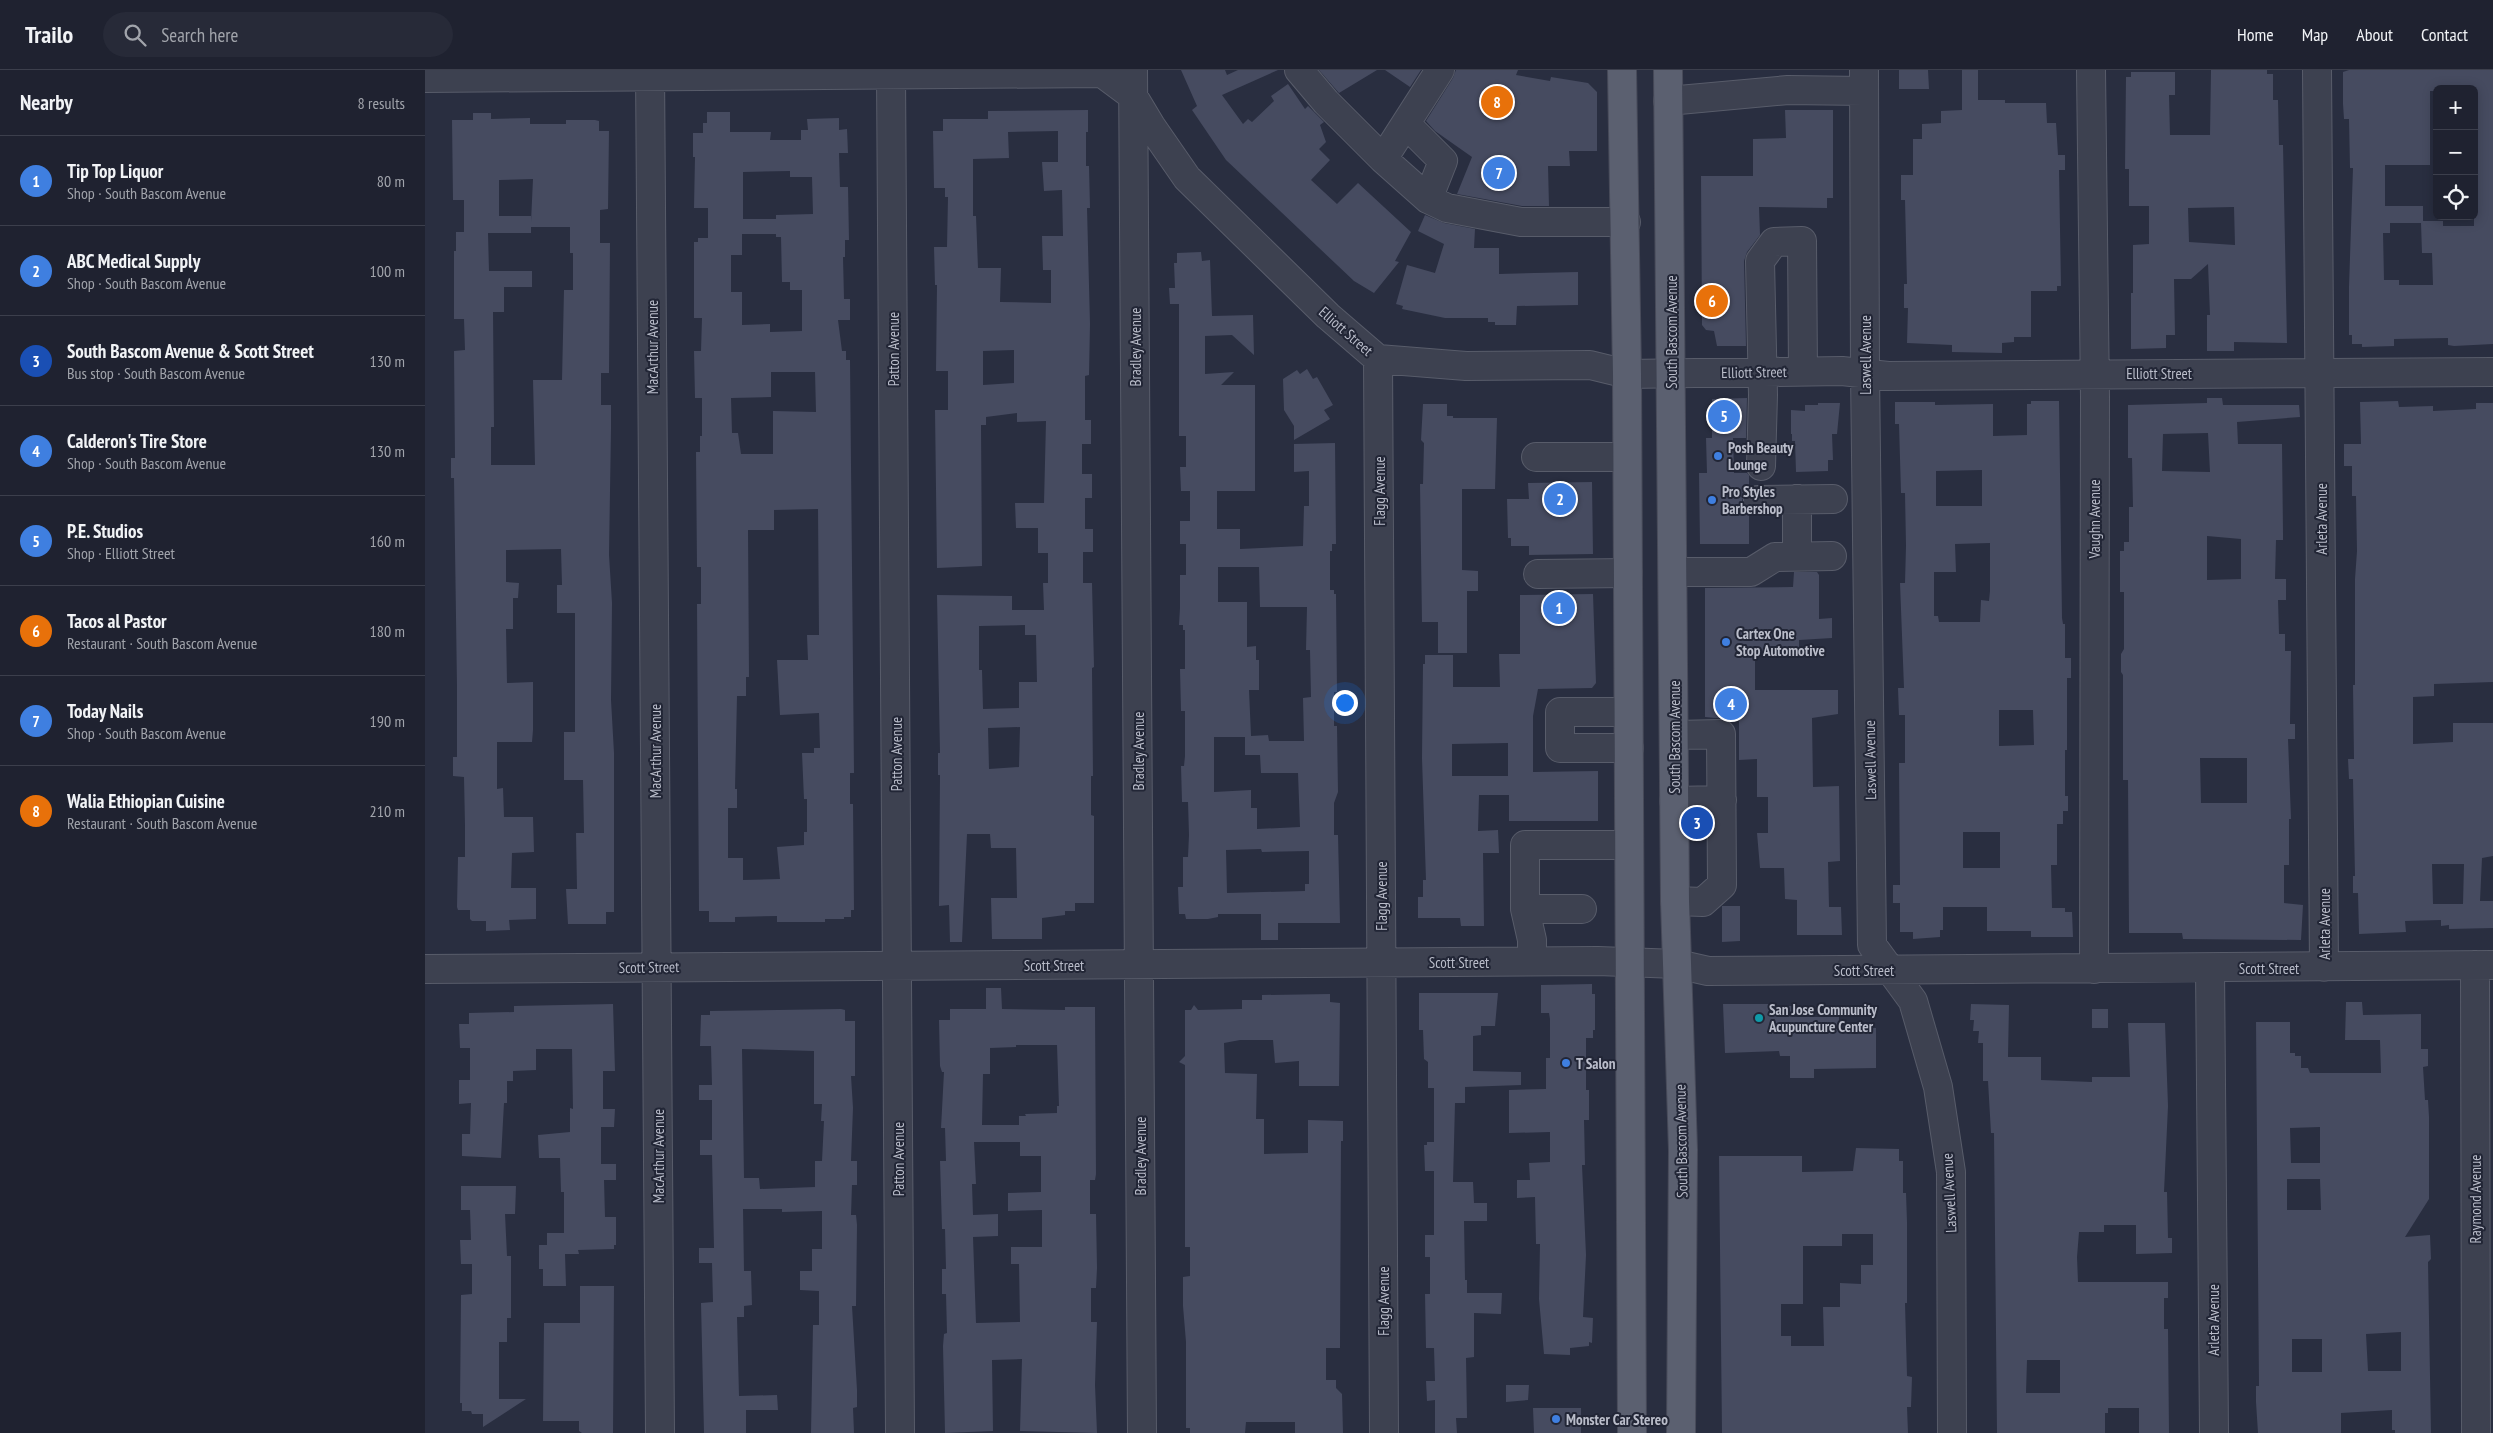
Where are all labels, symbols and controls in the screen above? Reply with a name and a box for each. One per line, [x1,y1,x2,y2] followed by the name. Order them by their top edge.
[103,12,453,57] search box
[25,19,73,50] text: Trailo
[121,21,149,49] icon: search
[161,23,238,47] text: Search here
[2237,23,2274,46] text: Home
[2302,23,2328,46] text: Map
[2356,23,2393,46] text: About
[2421,23,2468,46] text: Contact
[1481,83,1513,121] pin: 8
[2433,85,2478,220] map controls
[2433,85,2478,130] button: +
[20,89,73,116] text: Nearby
[358,93,405,113] text: 8 results
[2433,130,2478,175] button: −
[1483,154,1515,192] pin: 7
[67,159,163,183] text: Tip Top Liquor
[32,171,40,191] text: 1
[377,171,405,191] text: 80 m
[2433,175,2478,220] button: locate
[67,183,226,203] text: Shop · South Bascom Avenue
[67,249,200,273] text: ABC Medical Supply
[32,261,40,281] text: 2
[370,261,405,281] text: 100 m
[67,273,226,293] text: Shop · South Bascom Avenue
[1662,275,1681,389] street label: South Bascom Avenue
[1696,282,1728,320] pin: 6
[643,300,662,394] street label: MacArthur Avenue
[1315,302,1377,360] street label: Elliott Street
[1126,307,1145,387] street label: Bradley Avenue
[884,312,903,386] street label: Patton Avenue
[1856,315,1875,395] street label: Laswell Avenue
[67,339,314,363] text: South Bascom Avenue & Scott Street
[32,351,40,371] text: 3
[370,351,405,371] text: 130 m
[1721,362,1787,382] street label: Elliott Street
[67,363,245,383] text: Bus stop · South Bascom Avenue
[2126,364,2192,383] street label: Elliott Street
[1708,397,1740,435] pin: 5
[67,429,207,453] text: Calderon's Tire Store
[1728,438,1794,474] place label: Posh Beauty Lounge
[32,441,40,461] text: 4
[370,441,405,461] text: 130 m
[1712,450,1724,462] marker: Posh Beauty Lounge
[67,453,226,473] text: Shop · South Bascom Avenue
[1370,456,1389,526] street label: Flagg Avenue
[2085,479,2104,560] street label: Vaughn Avenue
[1544,480,1576,518] pin: 2
[1722,482,1783,518] place label: Pro Styles Barbershop
[2312,483,2331,555] street label: Arleta Avenue
[1706,494,1718,506] marker: Pro Styles Barbershop
[67,519,143,543] text: P.E. Studios
[32,531,40,551] text: 5
[370,531,405,551] text: 160 m
[67,543,175,563] text: Shop · Elliott Street
[1543,589,1575,627] pin: 1
[67,609,167,633] text: Tacos al Pastor
[32,621,40,641] text: 6
[370,621,405,641] text: 180 m
[1736,624,1825,660] place label: Cartex One Stop Automotive
[67,633,257,653] text: Restaurant · South Bascom Avenue
[1720,636,1732,648] marker: Cartex One Stop Automotive
[1665,680,1684,794] street label: South Bascom Avenue
[1715,685,1747,723] pin: 4
[1332,690,1358,716] your location
[67,699,143,723] text: Today Nails
[646,704,665,798] street label: MacArthur Avenue
[32,711,40,731] text: 7
[370,711,405,731] text: 190 m
[1129,711,1148,791] street label: Bradley Avenue
[887,717,906,791] street label: Patton Avenue
[1860,720,1880,800] street label: Laswell Avenue
[67,723,226,743] text: Shop · South Bascom Avenue
[67,789,225,813] text: Walia Ethiopian Cuisine
[32,801,40,821] text: 8
[370,801,405,821] text: 210 m
[1681,804,1713,842] pin: 3
[67,813,257,833] text: Restaurant · South Bascom Avenue
[1372,861,1391,931] street label: Flagg Avenue
[2315,888,2334,960] street label: Arleta Avenue
[1429,953,1489,972] street label: Scott Street
[1024,956,1084,975] street label: Scott Street
[619,957,679,977] street label: Scott Street
[2239,959,2299,978] street label: Scott Street
[1834,961,1894,980] street label: Scott Street
[1768,1000,1878,1036] place label: San Jose Community Acupuncture Center
[1753,1012,1765,1024] marker: San Jose Community Acupuncture Center
[1576,1054,1616,1073] place label: T Salon
[1560,1057,1572,1069] marker: T Salon
[1671,1084,1691,1198] street label: South Bascom Avenue
[649,1109,668,1203] street label: MacArthur Avenue
[1131,1116,1150,1196] street label: Bradley Avenue
[889,1122,908,1196] street label: Patton Avenue
[1937,1153,1961,1233] street label: Laswell Avenue
[2466,1155,2485,1243] street label: Raymond Avenue
[1374,1266,1393,1336] street label: Flagg Avenue
[2204,1284,2223,1356] street label: Arleta Avenue
[1566,1410,1668,1429] place label: Monster Car Stereo
[1550,1413,1562,1425] marker: Monster Car Stereo

